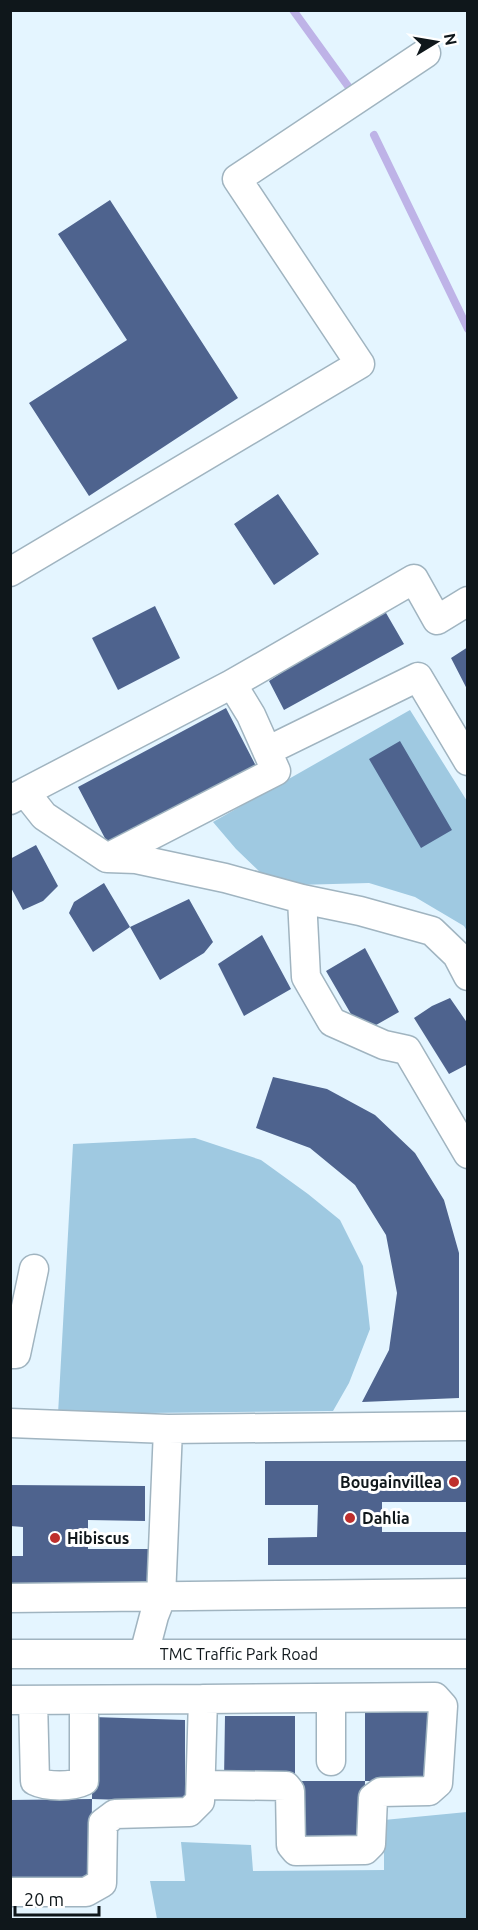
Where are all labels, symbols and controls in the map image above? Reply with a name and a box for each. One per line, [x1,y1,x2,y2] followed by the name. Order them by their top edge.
[406,12,466,72] north arrow
[441,32,461,47] text: N
[340,1473,442,1491] place label: Bougainvillea
[447,1475,461,1489] marker: Bougainvillea
[362,1509,410,1527] place label: Dahlia
[343,1511,357,1525] marker: Dahlia
[67,1529,129,1547] place label: Hibiscus
[48,1531,62,1545] marker: Hibiscus
[160,1645,318,1663] street label: TMC Traffic Park Road
[15,1879,99,1917] scale bar
[24,1889,64,1909] text: 20 m

